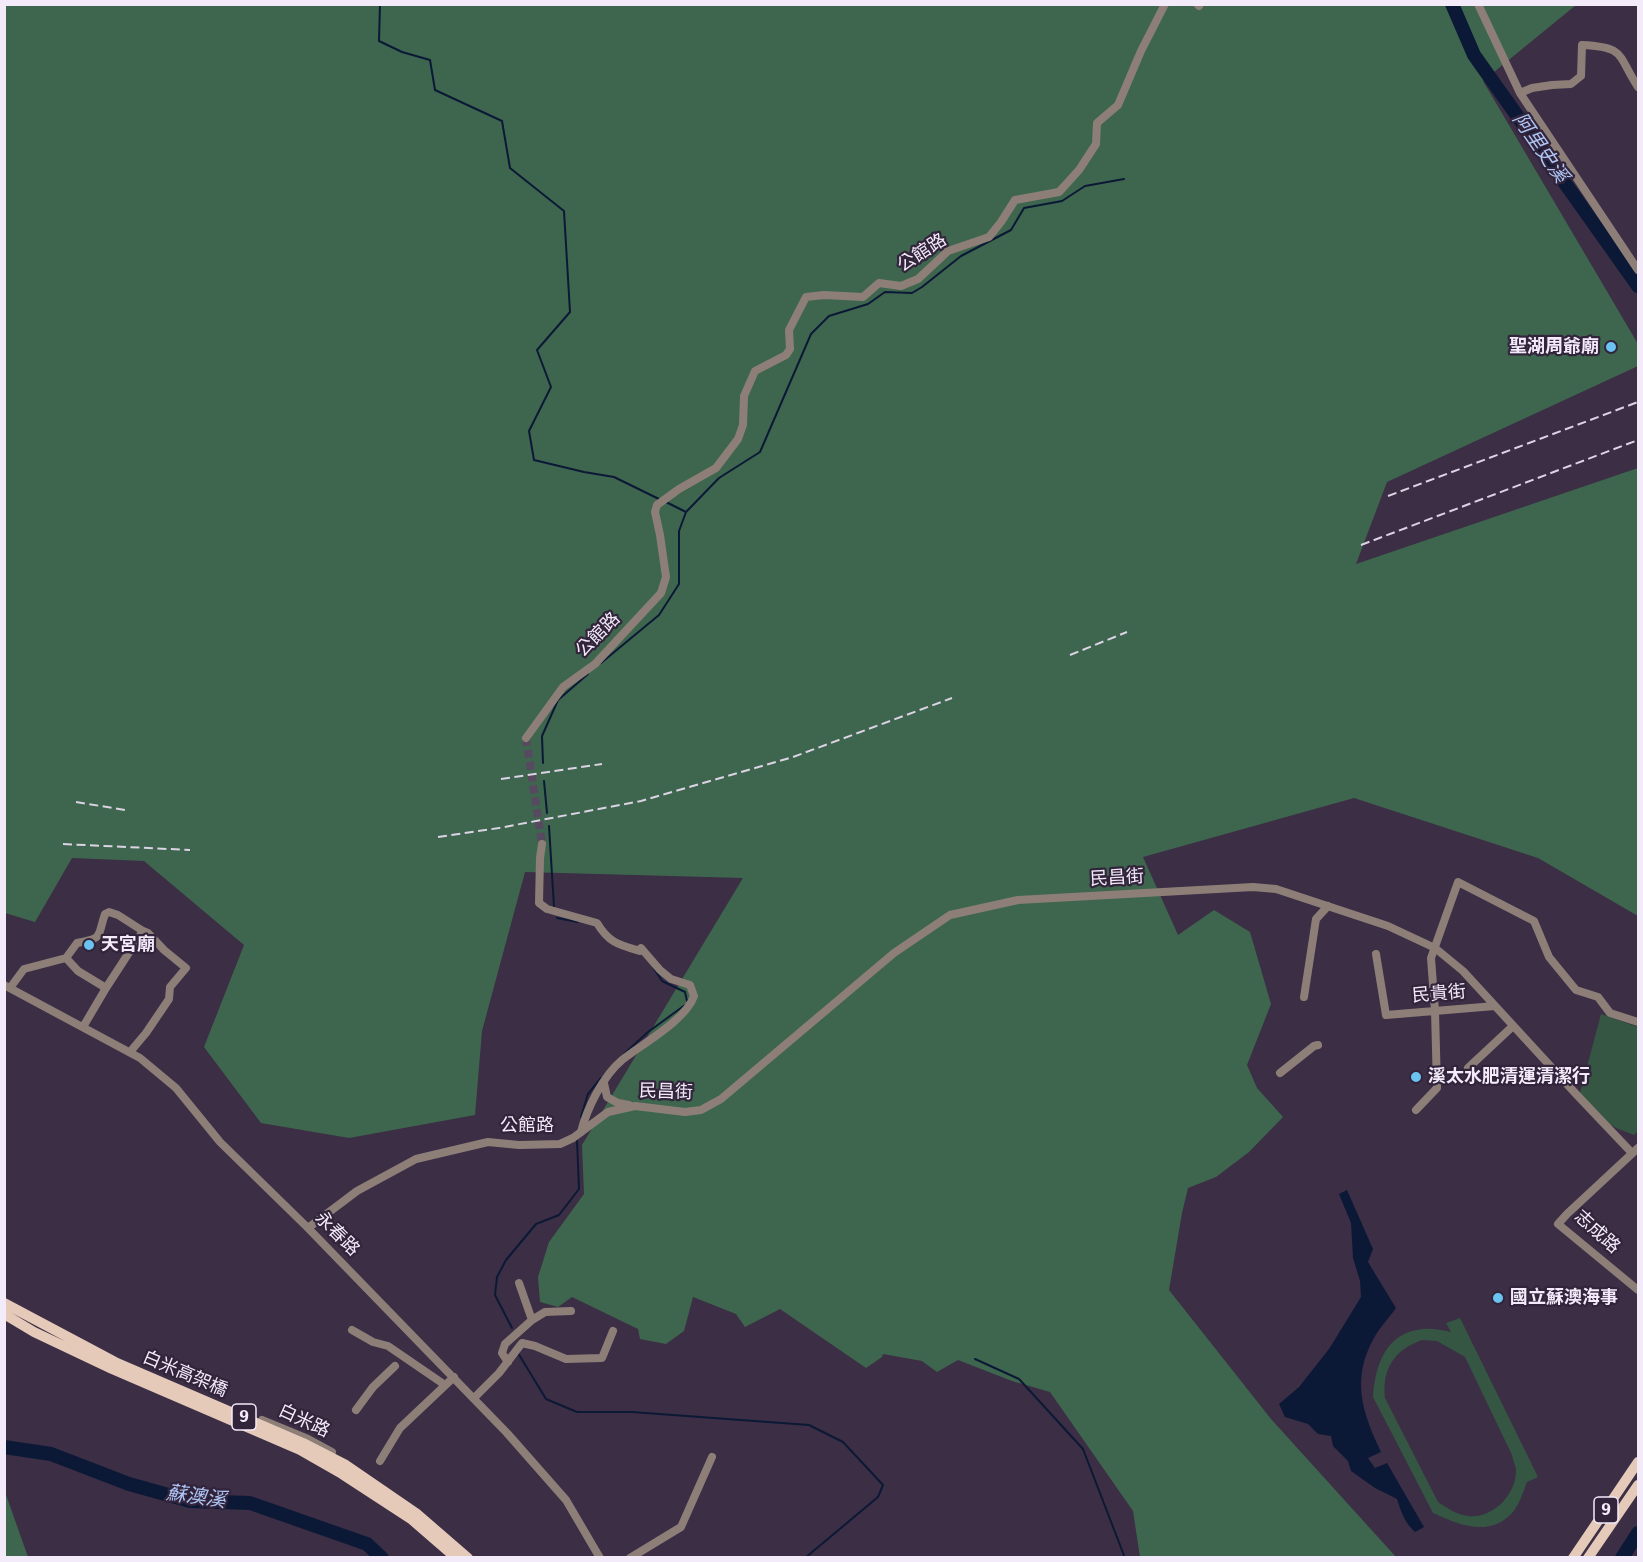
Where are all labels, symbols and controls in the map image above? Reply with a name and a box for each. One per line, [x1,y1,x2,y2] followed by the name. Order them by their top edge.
[1507,108,1573,188] water label: 阿里史溪
[893,229,951,277] street label: 公館路
[1509,336,1599,358] place label: 聖湖周爺廟
[1604,340,1618,354] marker: 聖湖周爺廟
[571,608,625,662] street label: 公館路
[1089,866,1145,890] street label: 民昌街
[101,934,155,956] place label: 天宮廟
[82,938,96,952] marker: 天宮廟
[1411,981,1467,1007] street label: 民貴街
[1428,1066,1590,1088] place label: 溪太水肥清運清潔行
[1409,1070,1423,1084] marker: 溪太水肥清運清潔行
[639,1080,693,1104] street label: 民昌街
[500,1115,554,1137] street label: 公館路
[1570,1206,1624,1258] street label: 志成路
[310,1207,364,1261] street label: 永春路
[1510,1287,1618,1309] place label: 國立蘇澳海事
[1491,1291,1505,1305] marker: 國立蘇澳海事
[139,1346,231,1402] street label: 白米高架橋
[275,1400,333,1442] street label: 白米路
[232,1404,256,1430] road number: 9
[165,1481,227,1513] water label: 蘇澳溪
[1594,1497,1618,1523] road number: 9

